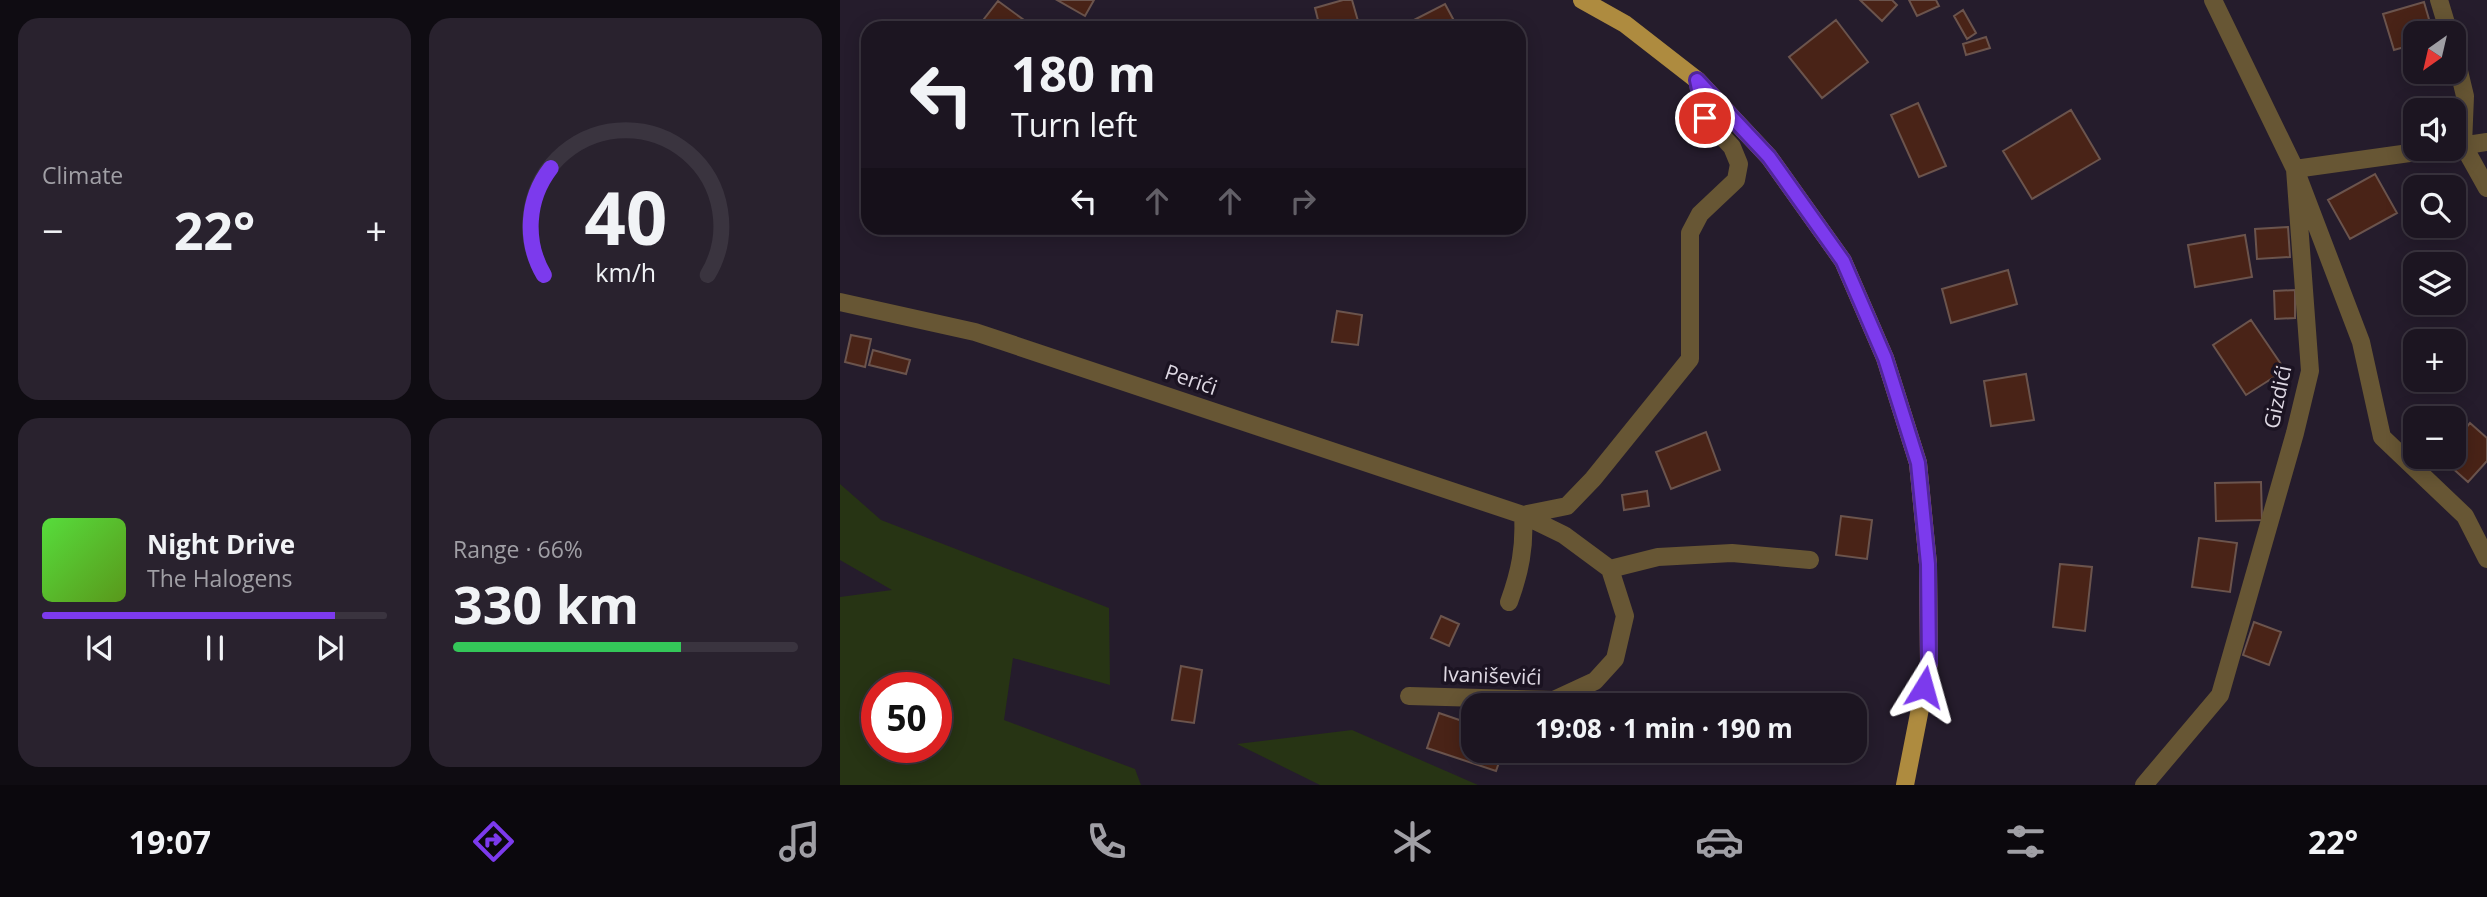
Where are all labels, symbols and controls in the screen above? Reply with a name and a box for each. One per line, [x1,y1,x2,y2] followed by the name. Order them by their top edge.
[2403,21,2466,84] north arrow
[2403,21,2466,469] map controls
[1011,40,1156,106] text: 180 m
[896,49,987,140] icon: left
[1675,88,1735,148] pin
[2403,98,2466,161] button: sound
[1686,99,1724,137] icon: arrive
[1011,103,1137,146] text: Turn left
[42,159,123,191] text: Climate
[584,167,667,266] text: 40
[2403,175,2466,238] button: search
[1065,182,1103,220] icon: left
[1138,182,1176,220] icon: ahead
[1211,182,1249,220] icon: ahead
[1284,182,1322,220] icon: right
[174,194,255,265] text: 22°
[42,204,64,256] text: −
[365,204,387,256] text: +
[2403,252,2466,315] button: layers
[595,255,656,289] text: km/h
[2403,329,2466,392] button: +
[1161,357,1221,401] street label: Perići
[2257,363,2297,431] street label: Gizdići
[2403,406,2466,469] button: −
[147,526,295,562] text: Night Drive
[453,533,583,565] text: Range · 66%
[147,562,293,594] text: The Halogens
[453,568,639,639] text: 330 km
[81,629,119,667] icon: previous
[196,629,234,667] icon: pause
[311,629,349,667] icon: next
[1887,650,1961,724] position arrow
[1442,659,1542,691] street label: Ivaniševići
[861,672,952,763] speed limit sign: 50
[1535,710,1793,746] text: 19:08 · 1 min · 190 m
[469,817,518,866] icon: directions
[775,817,824,866] icon: music
[1082,817,1131,866] icon: phone
[1388,817,1437,866] icon: climate
[1695,817,1744,866] icon: car
[2001,817,2050,866] icon: filters
[129,820,211,863] text: 19:07
[2308,820,2358,863] text: 22°

